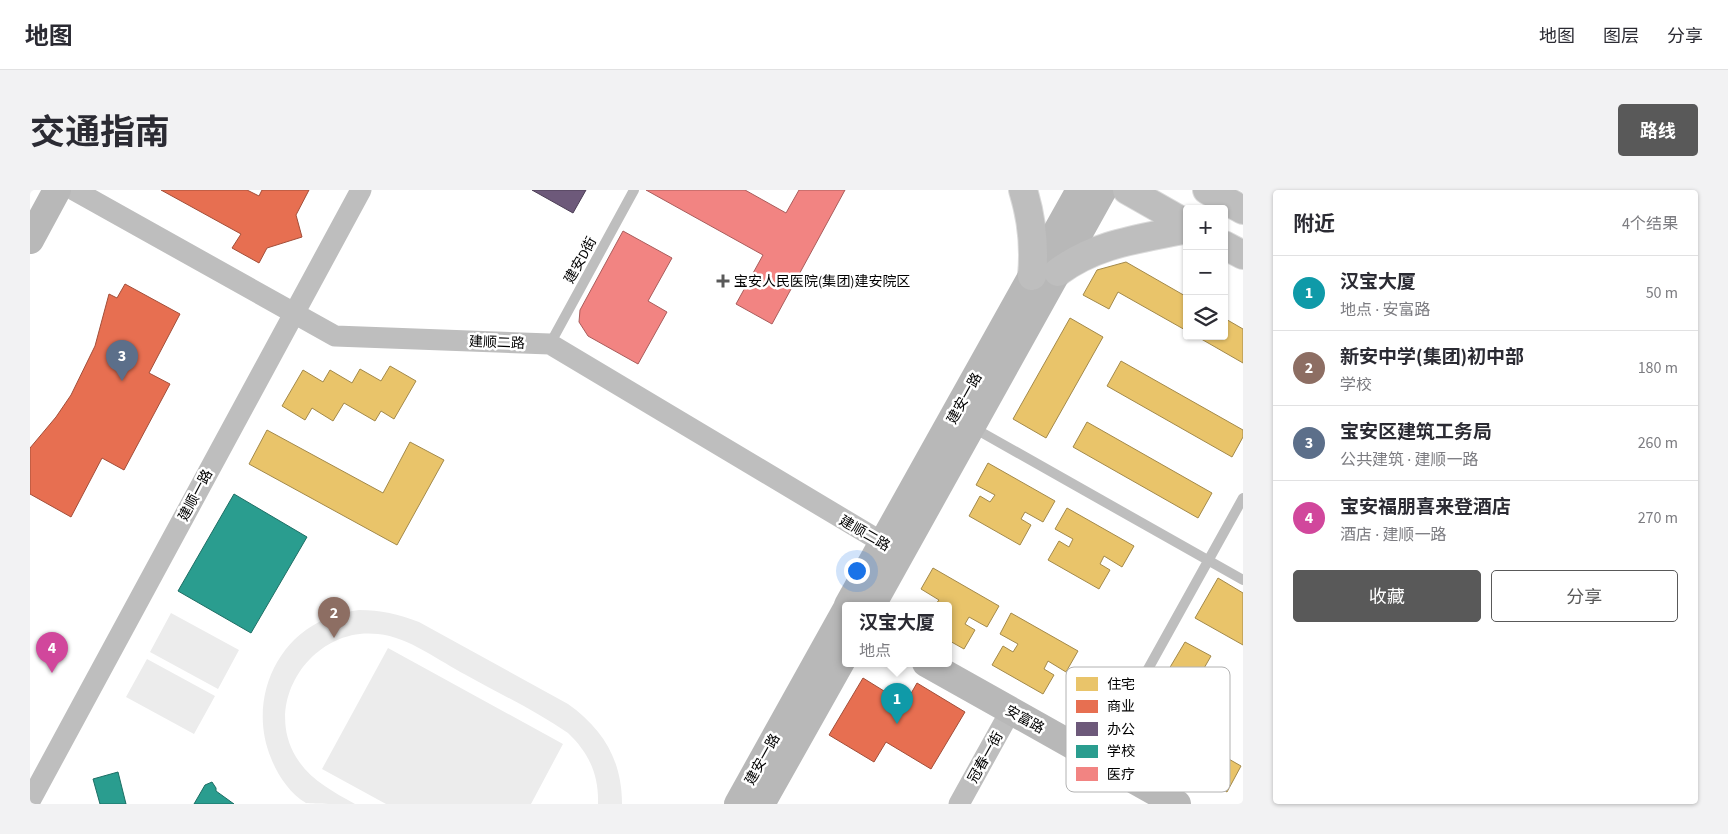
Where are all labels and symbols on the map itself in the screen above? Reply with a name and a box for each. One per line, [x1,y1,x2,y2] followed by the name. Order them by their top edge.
[560,233,602,287] street label: 建安D街
[734,272,910,292] place label: 宝安人民医院(集团)建安院区
[716,274,730,288] marker: 宝安人民医院(集团)建安院区
[469,332,525,354] street label: 建顺二路
[106,340,138,381] pin: 3
[943,369,987,428] street label: 建安一路
[174,466,218,525] street label: 建顺一路
[835,511,894,557] street label: 建顺二路
[844,558,870,584] your location
[318,597,350,638] pin: 2
[36,632,68,673] pin: 4
[1066,667,1230,792] legend
[1107,675,1135,695] text: 住宅
[881,683,913,724] pin: 1
[1107,697,1135,717] text: 商业
[1001,701,1048,739] street label: 安富路
[1107,720,1135,740] text: 办公
[964,728,1008,787] street label: 冠春一街
[741,730,785,789] street label: 建安一路
[1107,742,1135,762] text: 学校
[1107,765,1135,785] text: 医疗

